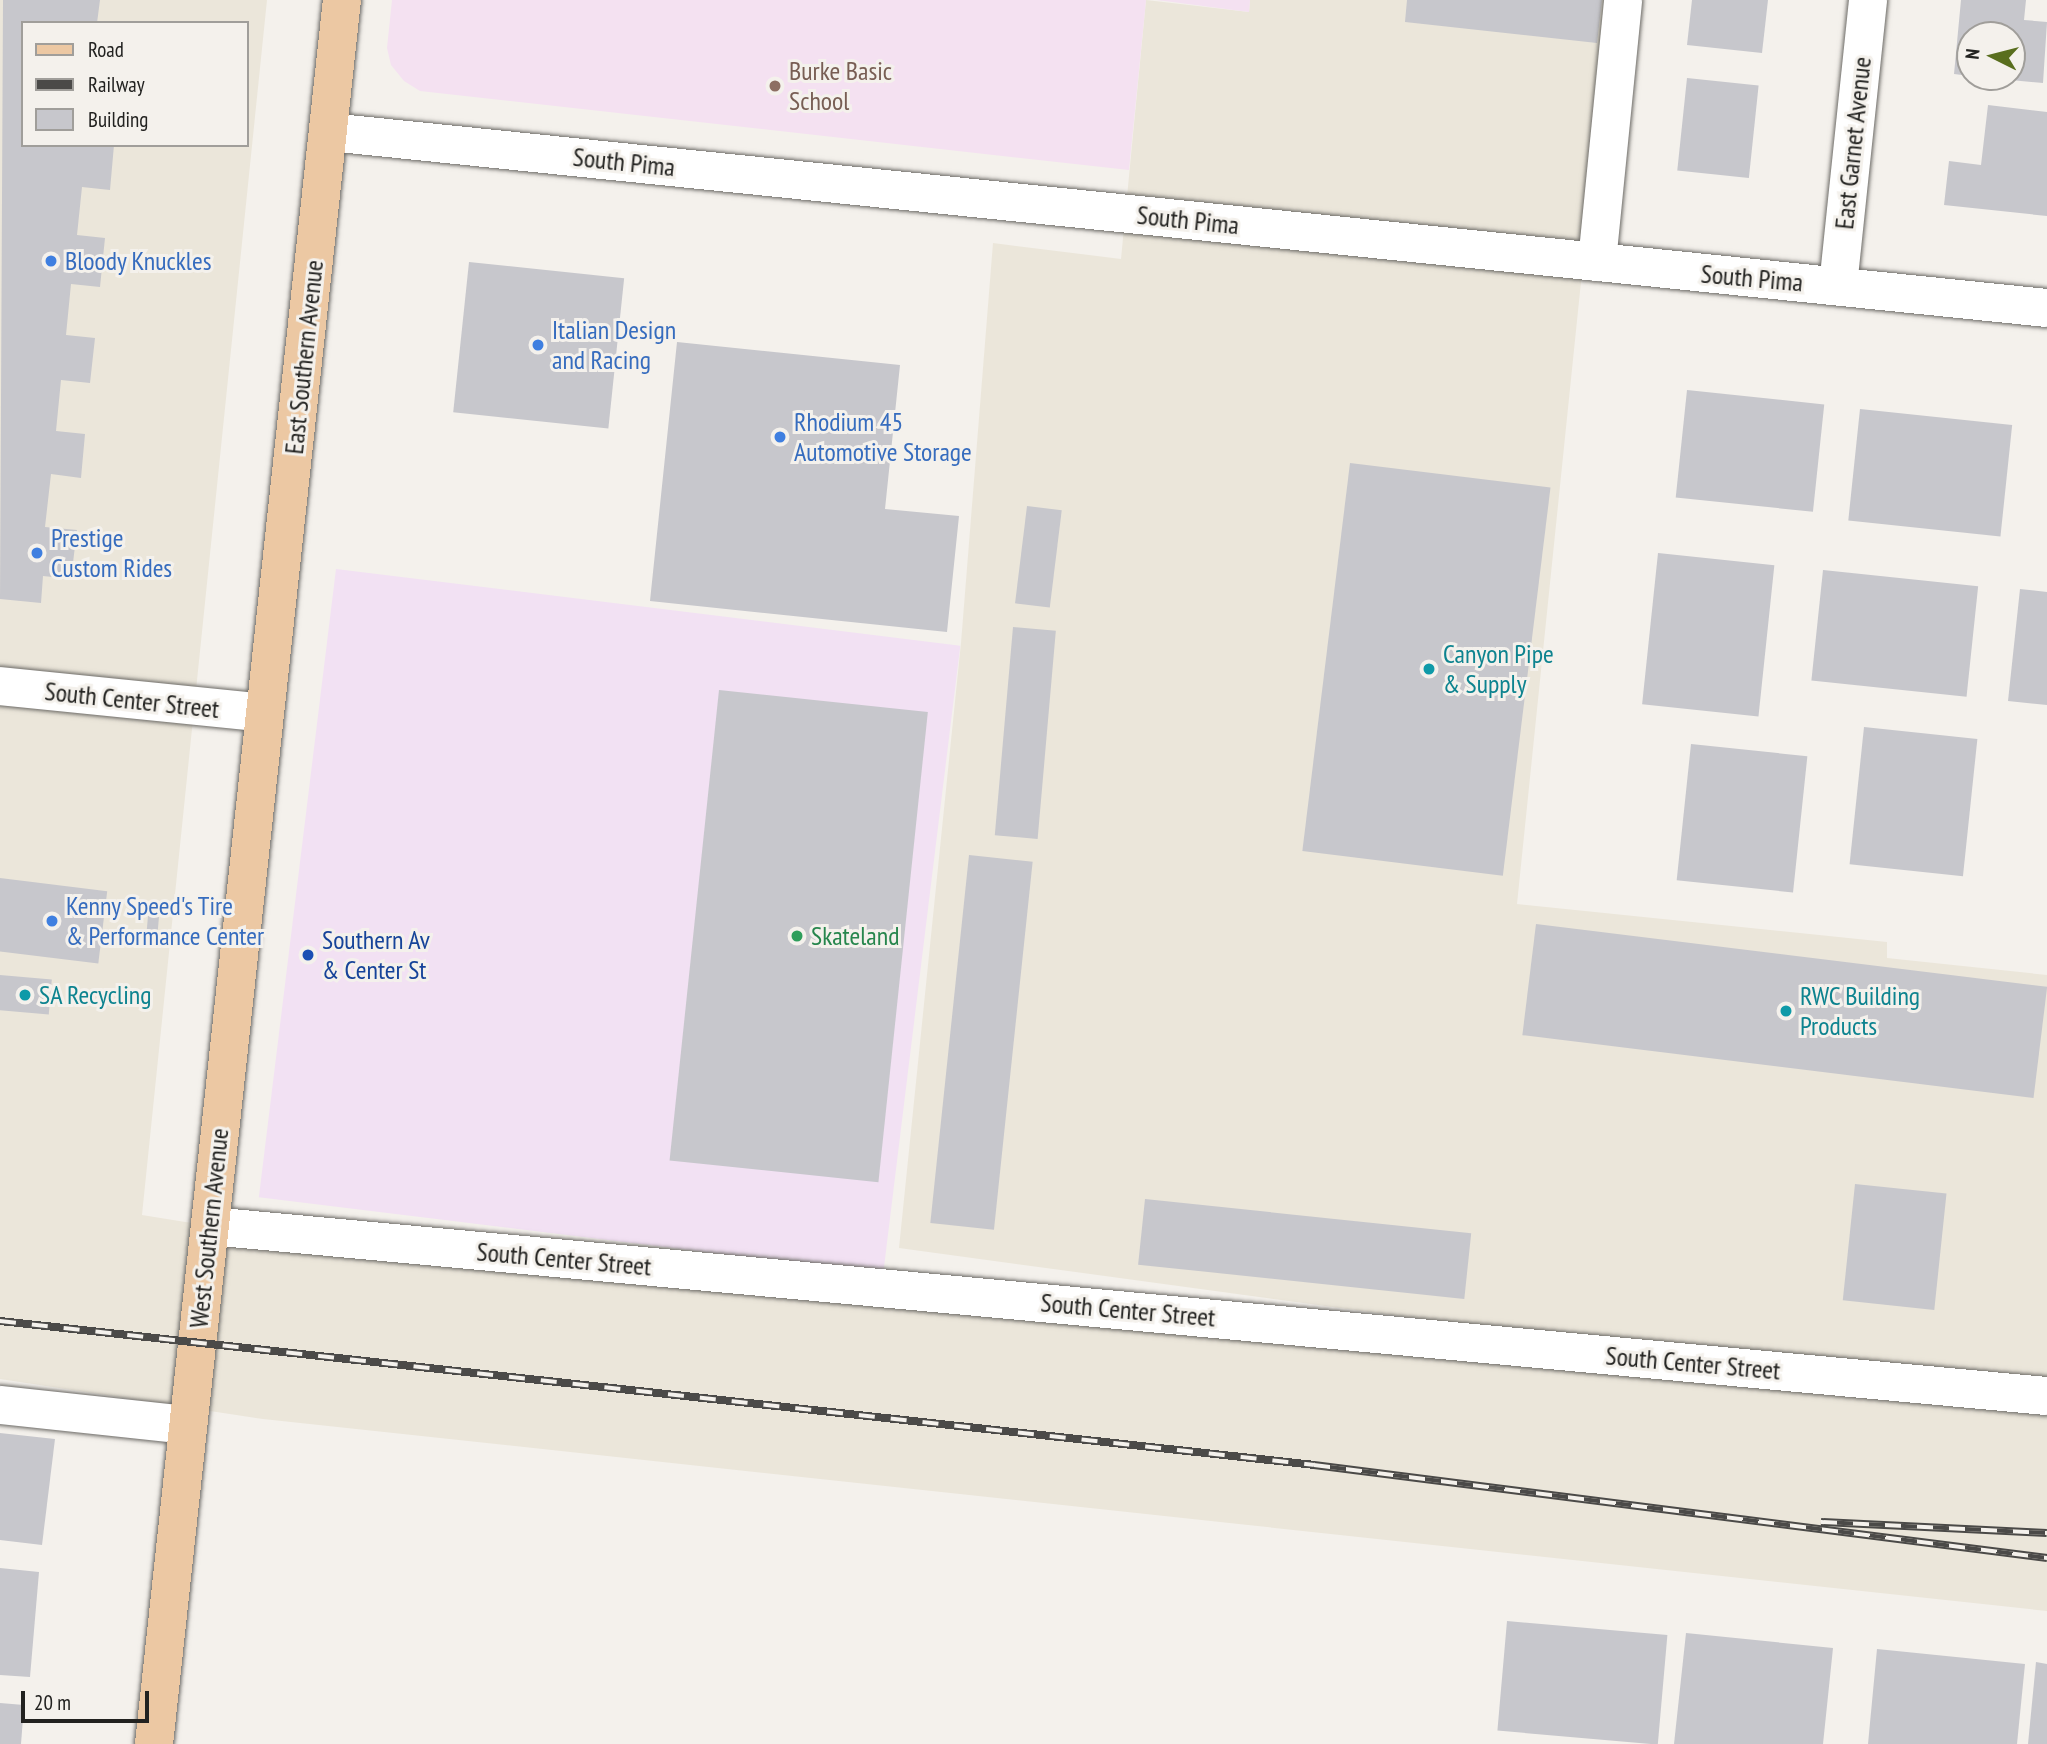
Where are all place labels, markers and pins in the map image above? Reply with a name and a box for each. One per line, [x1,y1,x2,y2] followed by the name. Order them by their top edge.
[789,55,892,116] place label: Burke Basic School
[767,78,783,94] marker: Burke Basic School
[65,245,212,277] place label: Bloody Knuckles
[43,253,59,269] marker: Bloody Knuckles
[552,314,676,376] place label: Italian Design and Racing
[530,337,546,353] marker: Italian Design and Racing
[794,406,972,467] place label: Rhodium 45 Automotive Storage
[772,429,788,445] marker: Rhodium 45 Automotive Storage
[51,522,172,584] place label: Prestige Custom Rides
[29,545,45,561] marker: Prestige Custom Rides
[1443,638,1554,700] place label: Canyon Pipe & Supply
[1421,661,1437,677] marker: Canyon Pipe & Supply
[66,890,264,951] place label: Kenny Speed's Tire & Performance Center
[44,913,60,929] marker: Kenny Speed's Tire & Performance Center
[811,920,899,952] place label: Skateland
[322,924,431,986] place label: Southern Av & Center St
[789,928,805,944] marker: Skateland
[300,947,316,963] marker: Southern Av & Center St
[39,979,152,1011] place label: SA Recycling
[1800,980,1921,1042] place label: RWC Building Products
[17,987,33,1003] marker: SA Recycling
[1778,1003,1794,1019] marker: RWC Building Products

